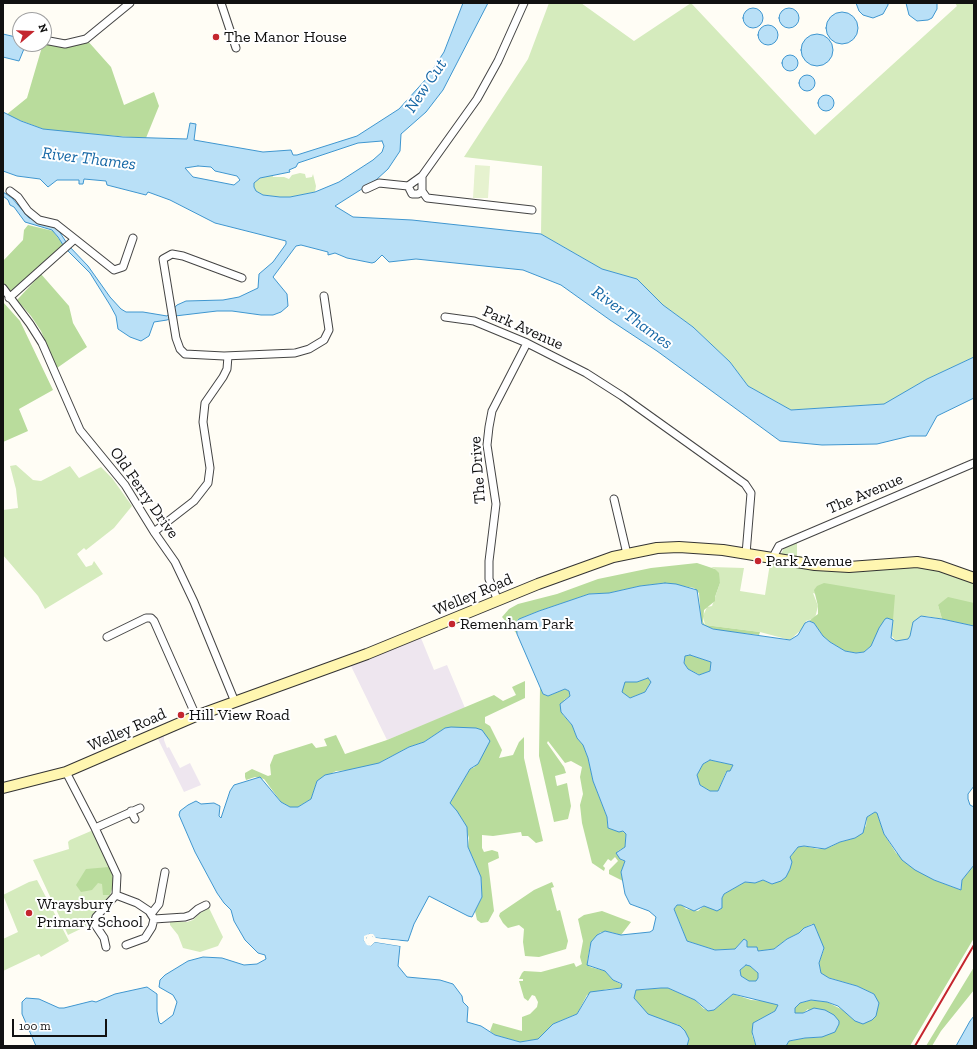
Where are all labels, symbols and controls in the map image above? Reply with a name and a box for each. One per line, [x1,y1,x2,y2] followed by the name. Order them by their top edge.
[12,12,52,52] north arrow
[35,22,50,34] text: N
[224,27,347,47] place label: The Manor House
[211,32,221,42] marker: The Manor House
[401,55,451,117] water label: New Cut
[41,143,137,175] water label: River Thames
[588,282,676,354] water label: River Thames
[480,302,566,354] street label: Park Avenue
[466,436,490,504] street label: The Drive
[105,444,183,542] street label: Old Ferry Drive
[824,469,906,519] street label: The Avenue
[766,551,852,571] place label: Park Avenue
[753,556,763,566] marker: Park Avenue
[431,570,515,620] street label: Welley Road
[460,614,574,634] place label: Remenham Park
[447,619,457,629] marker: Remenham Park
[85,704,169,756] street label: Welley Road
[189,705,290,725] place label: Hill View Road
[176,710,186,720] marker: Hill View Road
[37,894,143,932] place label: Wraysbury Primary School
[24,908,34,918] marker: Wraysbury Primary School
[14,1011,109,1037] scale bar
[19,1019,51,1033] text: 100 m

